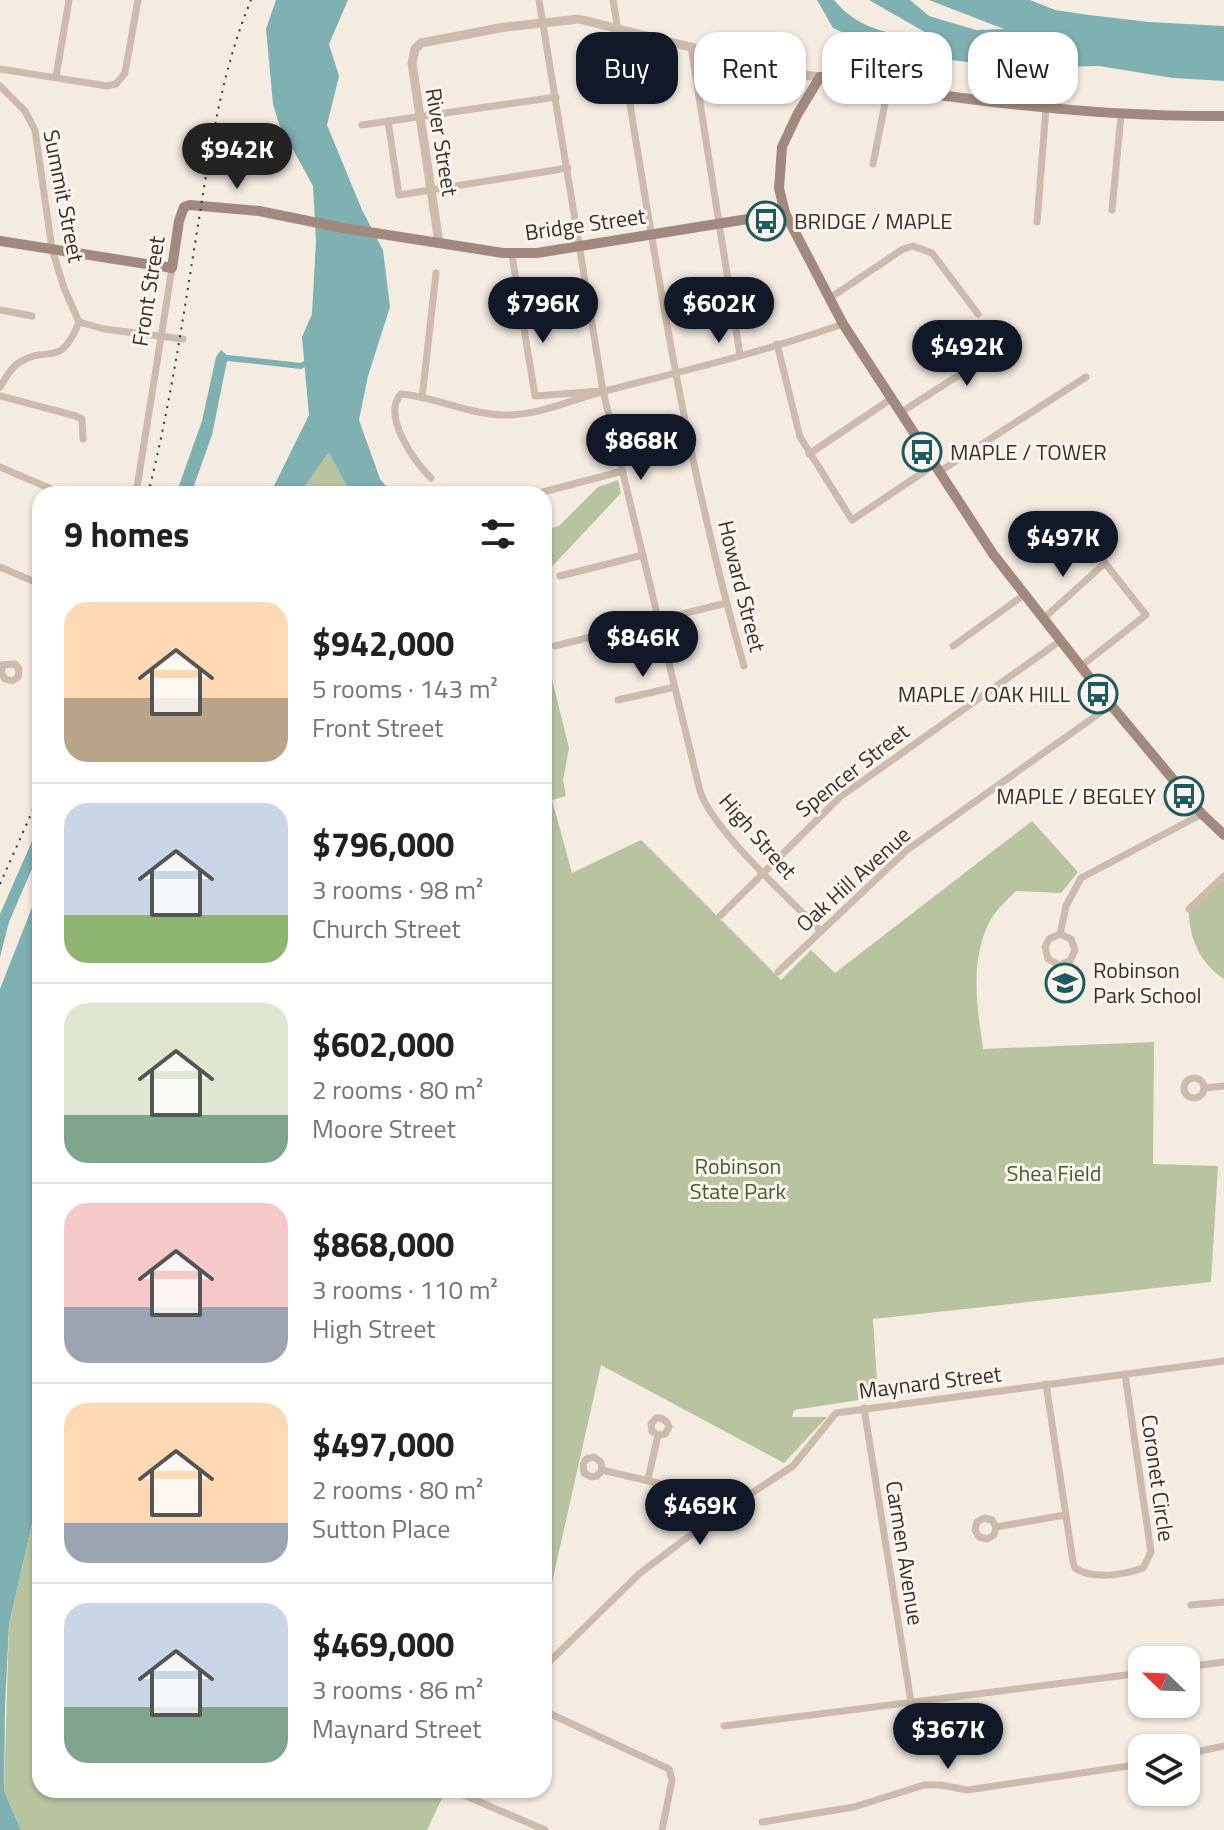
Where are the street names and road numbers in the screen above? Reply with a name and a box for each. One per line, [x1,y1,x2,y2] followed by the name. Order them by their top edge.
[417,85,467,199] street label: River Street
[34,127,94,266] street label: Summit Street
[522,199,648,249] street label: Bridge Street
[123,233,174,349] street label: Front Street
[709,517,775,656] street label: Howard Street
[788,715,916,825] street label: Spencer Street
[711,785,805,887] street label: High Street
[788,818,918,940] street label: Oak Hill Avenue
[857,1356,1004,1408] street label: Maynard Street
[1132,1412,1184,1544] street label: Coronet Circle
[877,1478,933,1628] street label: Carmen Avenue

